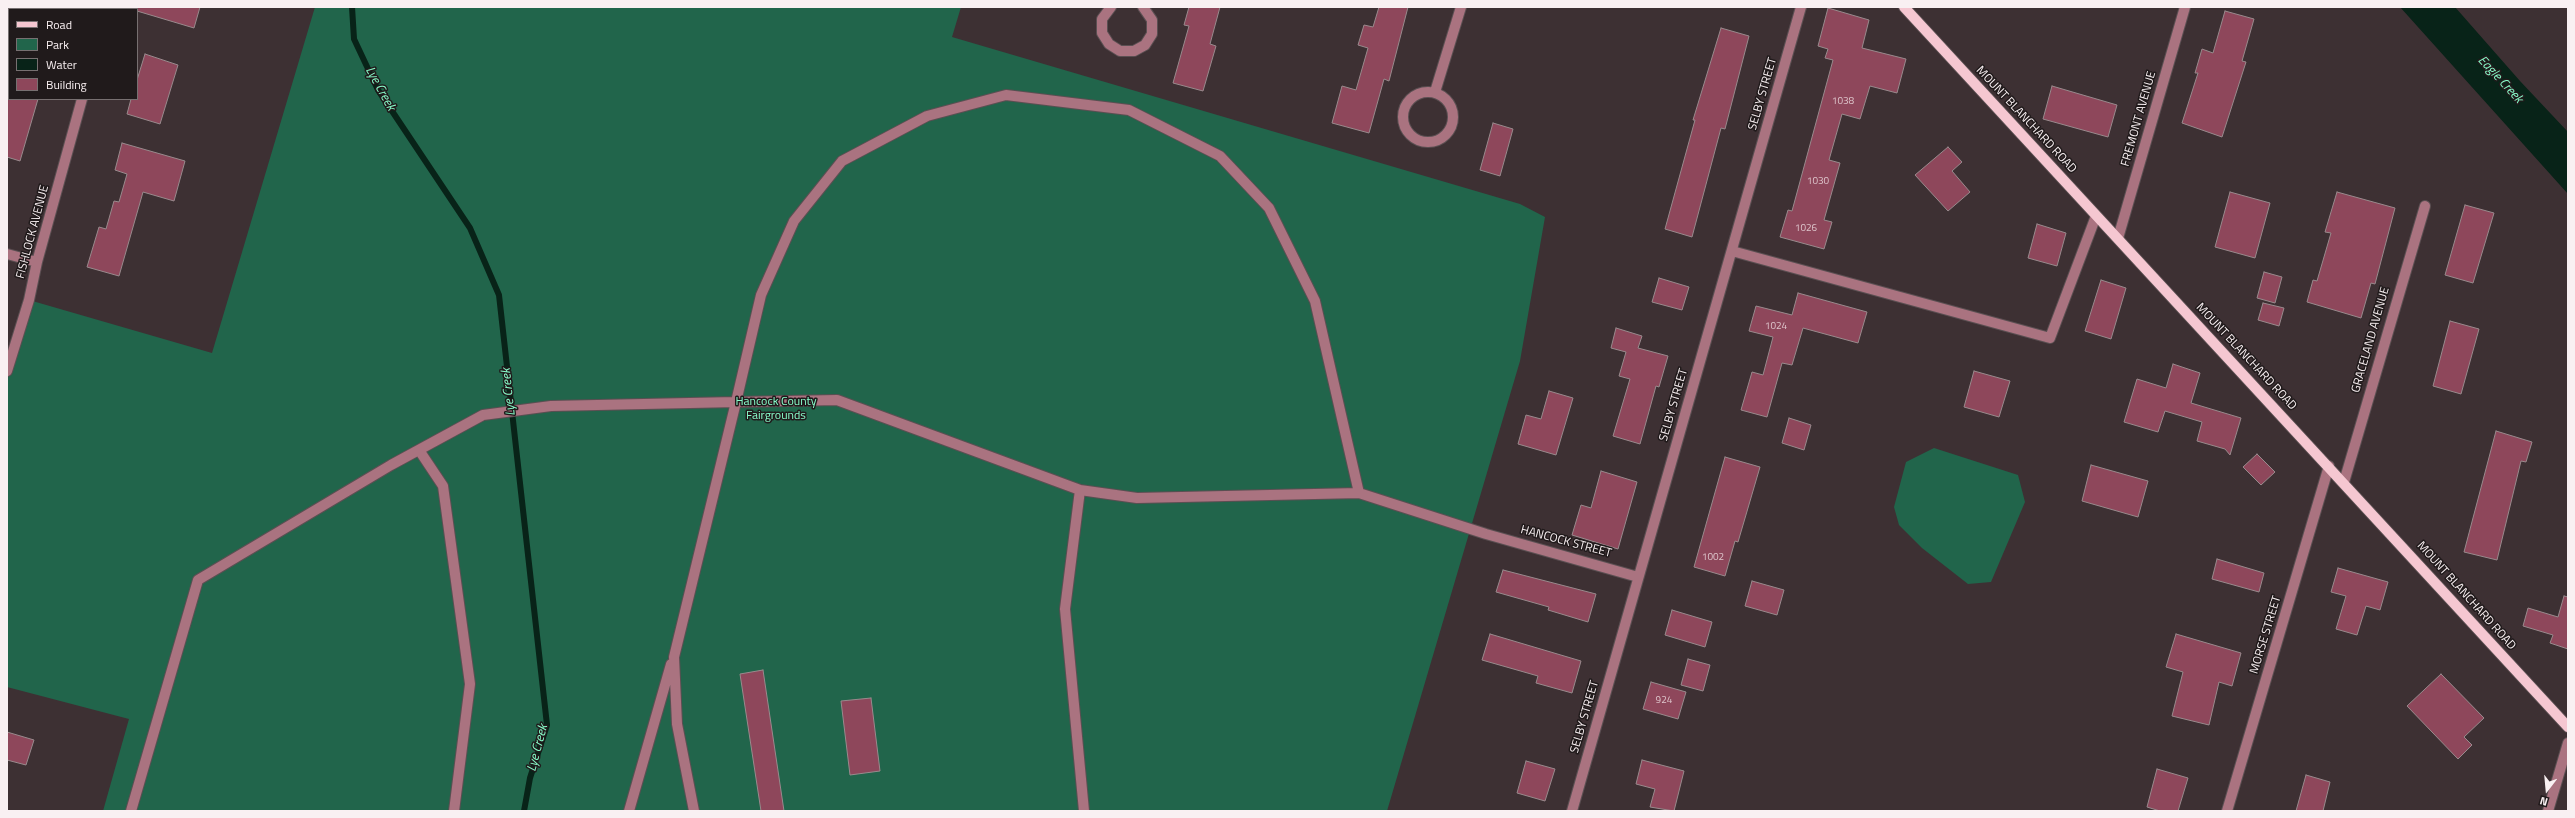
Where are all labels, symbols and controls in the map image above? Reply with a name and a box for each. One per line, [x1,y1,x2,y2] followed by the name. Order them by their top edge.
[8,8,138,100] legend
[46,15,72,34] text: Road
[46,35,69,54] text: Park
[2474,53,2526,107] water label: Eagle Creek
[46,55,77,74] text: Water
[1746,56,1780,132] street label: SELBY STREET
[362,64,398,114] water label: Lye Creek
[1973,64,2079,176] street label: MOUNT BLANCHARD ROAD
[2119,70,2159,168] street label: FREMONT AVENUE
[46,75,87,94] text: Building
[1832,96,1854,108] house number: 1038
[1807,176,1829,188] house number: 1030
[14,184,52,280] street label: FISHLOCK AVENUE
[1795,223,1817,235] house number: 1026
[2349,286,2393,394] street label: GRACELAND AVENUE
[2193,301,2299,413] street label: MOUNT BLANCHARD ROAD
[1765,321,1787,333] house number: 1024
[499,367,519,417] water label: Lye Creek
[1657,367,1691,443] street label: SELBY STREET
[735,395,817,423] park label: Hancock County Fairgrounds
[1519,523,1613,561] street label: HANCOCK STREET
[2414,539,2518,653] street label: MOUNT BLANCHARD ROAD
[1702,552,1724,564] house number: 1002
[2247,594,2285,676] street label: MORSE STREET
[1568,679,1602,755] street label: SELBY STREET
[1656,695,1672,707] house number: 924
[524,723,552,773] water label: Lye Creek
[2527,770,2567,810] north arrow
[2538,793,2550,810] text: N

